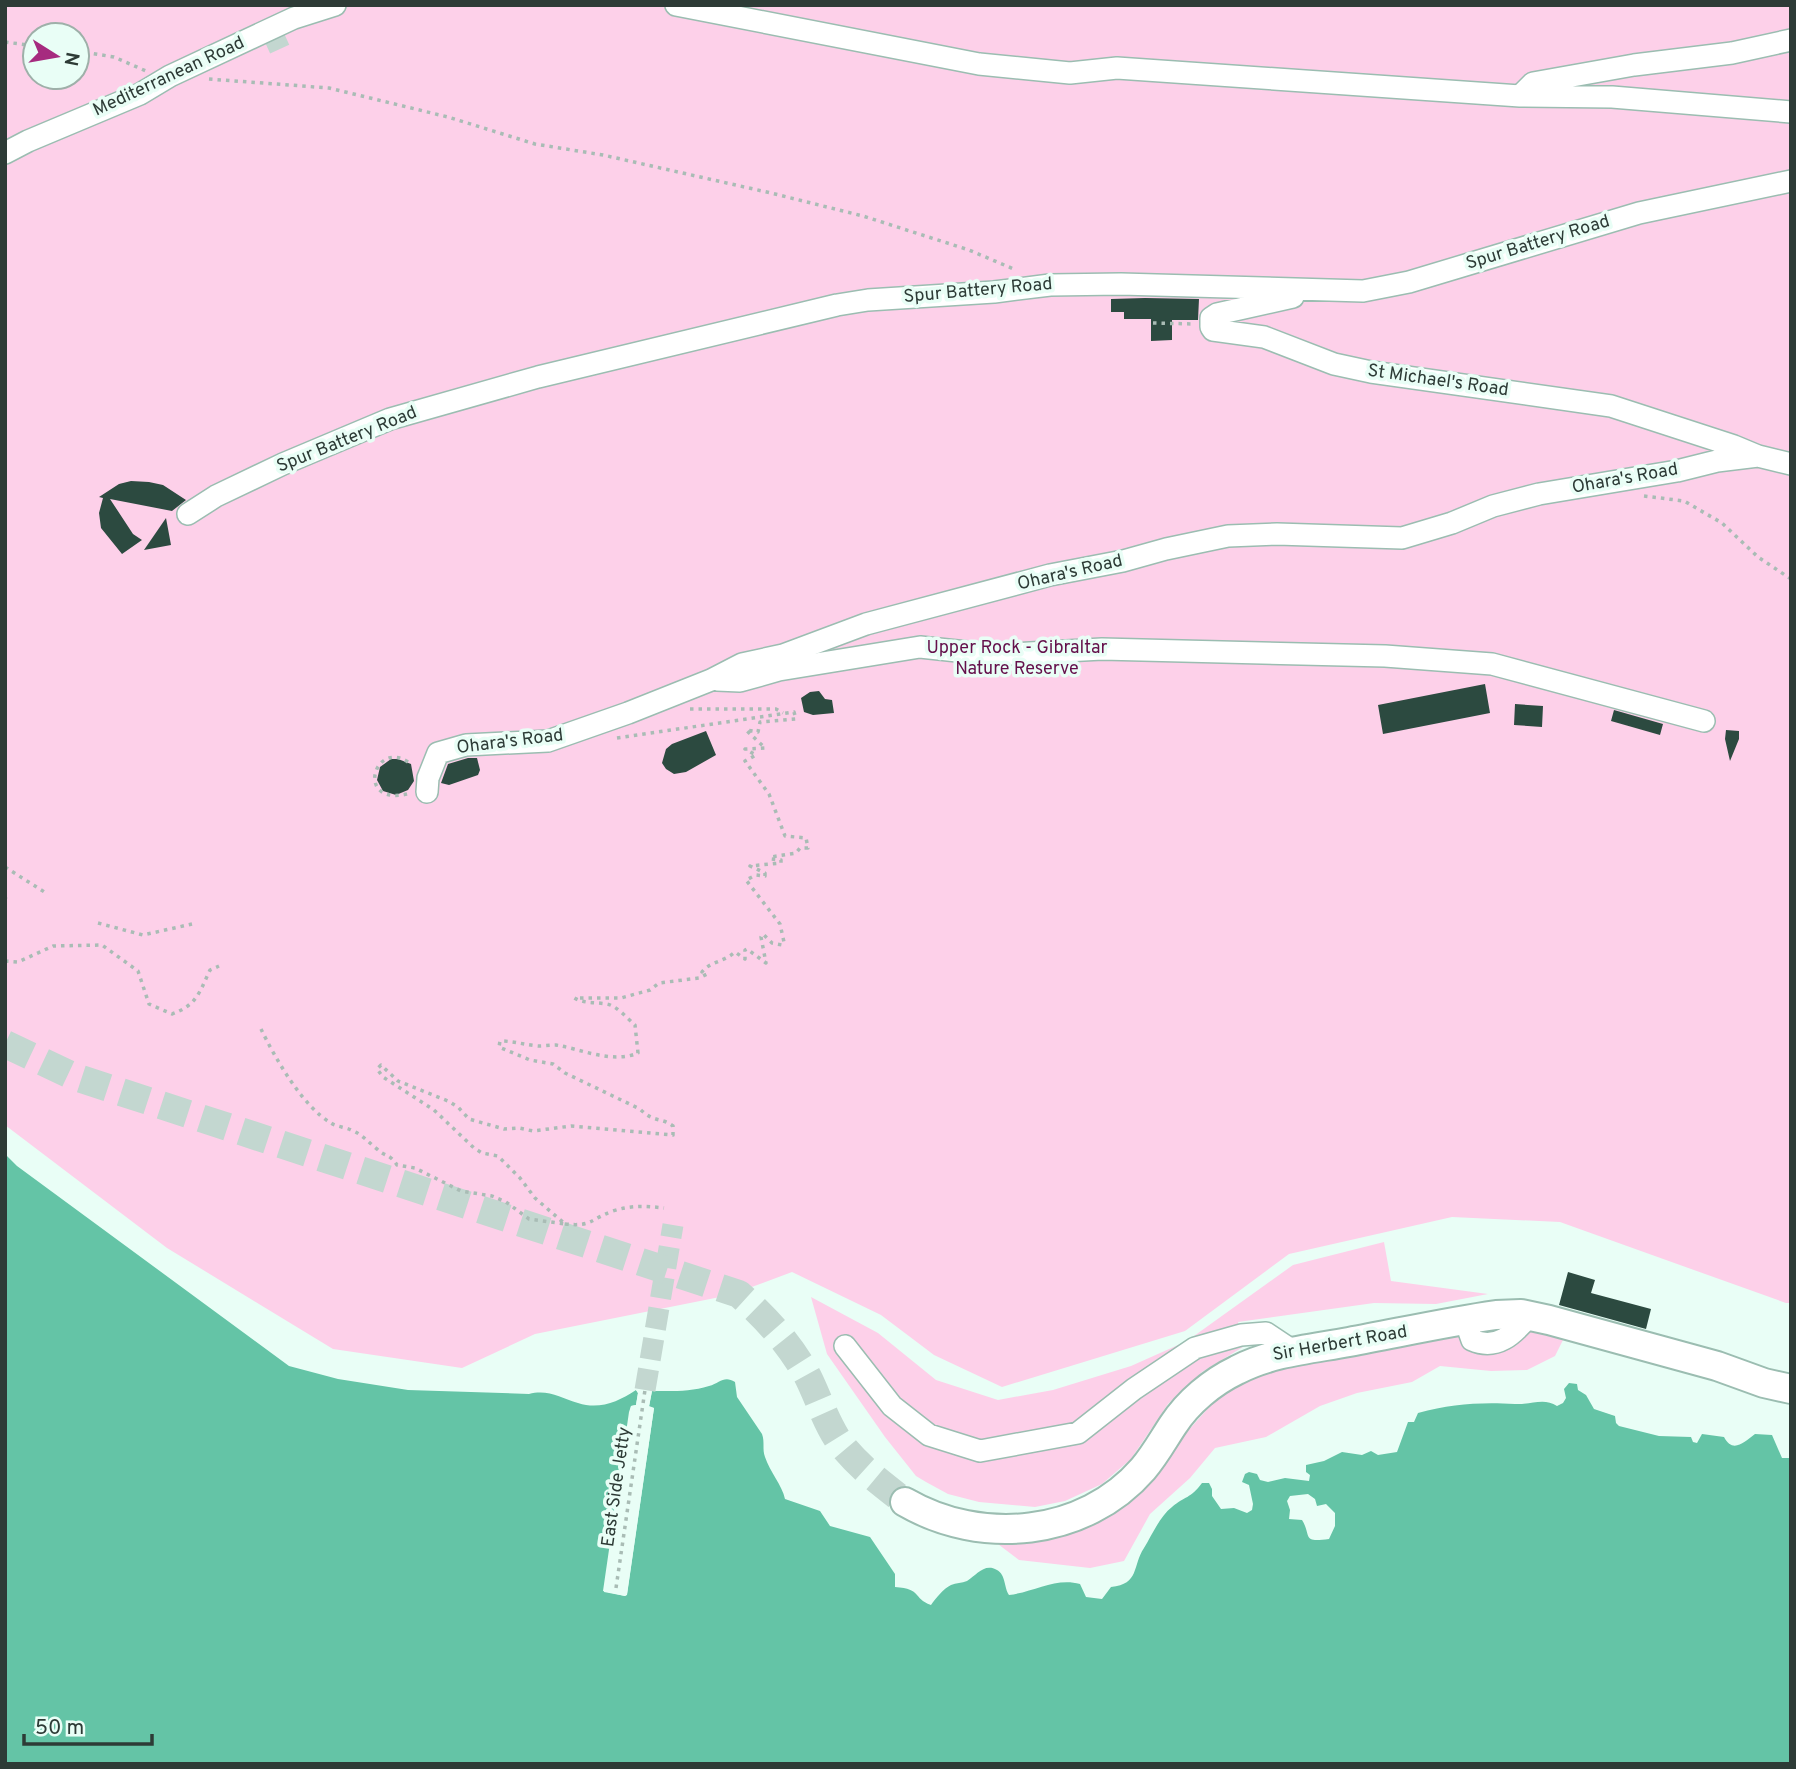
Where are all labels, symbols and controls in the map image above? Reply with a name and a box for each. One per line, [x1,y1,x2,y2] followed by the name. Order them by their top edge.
[21,21,91,91] north arrow
[90,32,248,122] street label: Mediterranean Road
[58,50,84,68] text: N
[1463,210,1613,276] street label: Spur Battery Road
[903,273,1053,309] street label: Spur Battery Road
[1366,360,1510,402] street label: St Michael's Road
[274,401,420,479] street label: Spur Battery Road
[1570,458,1680,500] street label: Ohara's Road
[1015,550,1125,596] street label: Ohara's Road
[926,637,1108,681] park label: Upper Rock - Gibraltar Nature Reserve
[455,724,565,760] street label: Ohara's Road
[1271,1321,1409,1367] street label: Sir Herbert Road
[597,1426,637,1548] street label: East Side Jetty
[24,1702,152,1746] scale bar
[35,1715,84,1742] text: 50 m

